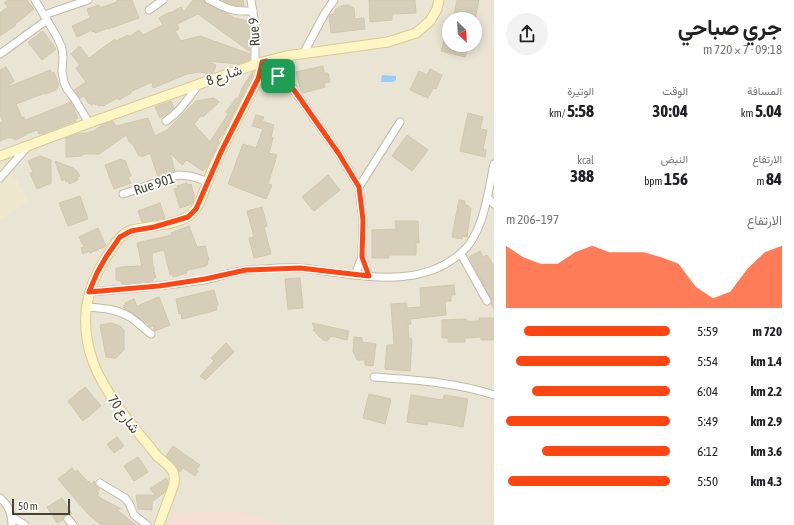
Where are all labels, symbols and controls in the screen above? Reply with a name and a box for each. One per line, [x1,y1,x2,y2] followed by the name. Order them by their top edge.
[442,12,482,52] north arrow
[442,12,482,52] map controls
[506,13,548,55] button: share
[678,14,782,40] text: جري صباحي
[245,17,263,47] street label: Rue 9
[703,42,782,57] text: 09:18 · 7 × 720 m
[261,59,295,93] pin
[204,61,245,91] street label: شارع 8
[267,65,289,87] icon: arrive
[567,85,594,97] text: الوتيرة
[662,85,688,97] text: الوقت
[747,85,782,97] text: المسافة
[567,101,594,121] text: 5:58
[652,101,688,121] text: 30:04
[755,101,782,121] text: 5.04
[549,107,567,119] text: /km
[741,107,755,119] text: km
[661,153,688,165] text: النبض
[752,153,782,165] text: الارتفاع
[577,154,594,166] text: kcal
[570,166,594,186] text: 388
[664,169,688,189] text: 156
[766,169,782,189] text: 84
[132,170,176,198] street label: Rue 901
[644,175,664,187] text: bpm
[757,175,766,187] text: m
[506,212,559,227] text: 197–206 m
[747,213,782,228] text: الارتفاع
[697,324,718,339] text: 5:59
[753,324,782,339] text: 720 m
[697,354,718,369] text: 5:54
[751,354,782,369] text: 1.4 km
[697,384,718,399] text: 6:04
[751,384,782,399] text: 2.2 km
[102,392,143,438] street label: شارع 70
[697,414,718,429] text: 5:49
[751,414,782,429] text: 2.9 km
[697,444,718,459] text: 6:12
[751,444,782,459] text: 3.6 km
[697,474,718,489] text: 5:50
[751,474,782,489] text: 4.3 km
[12,497,70,516] scale bar
[18,500,38,512] text: 50 m

